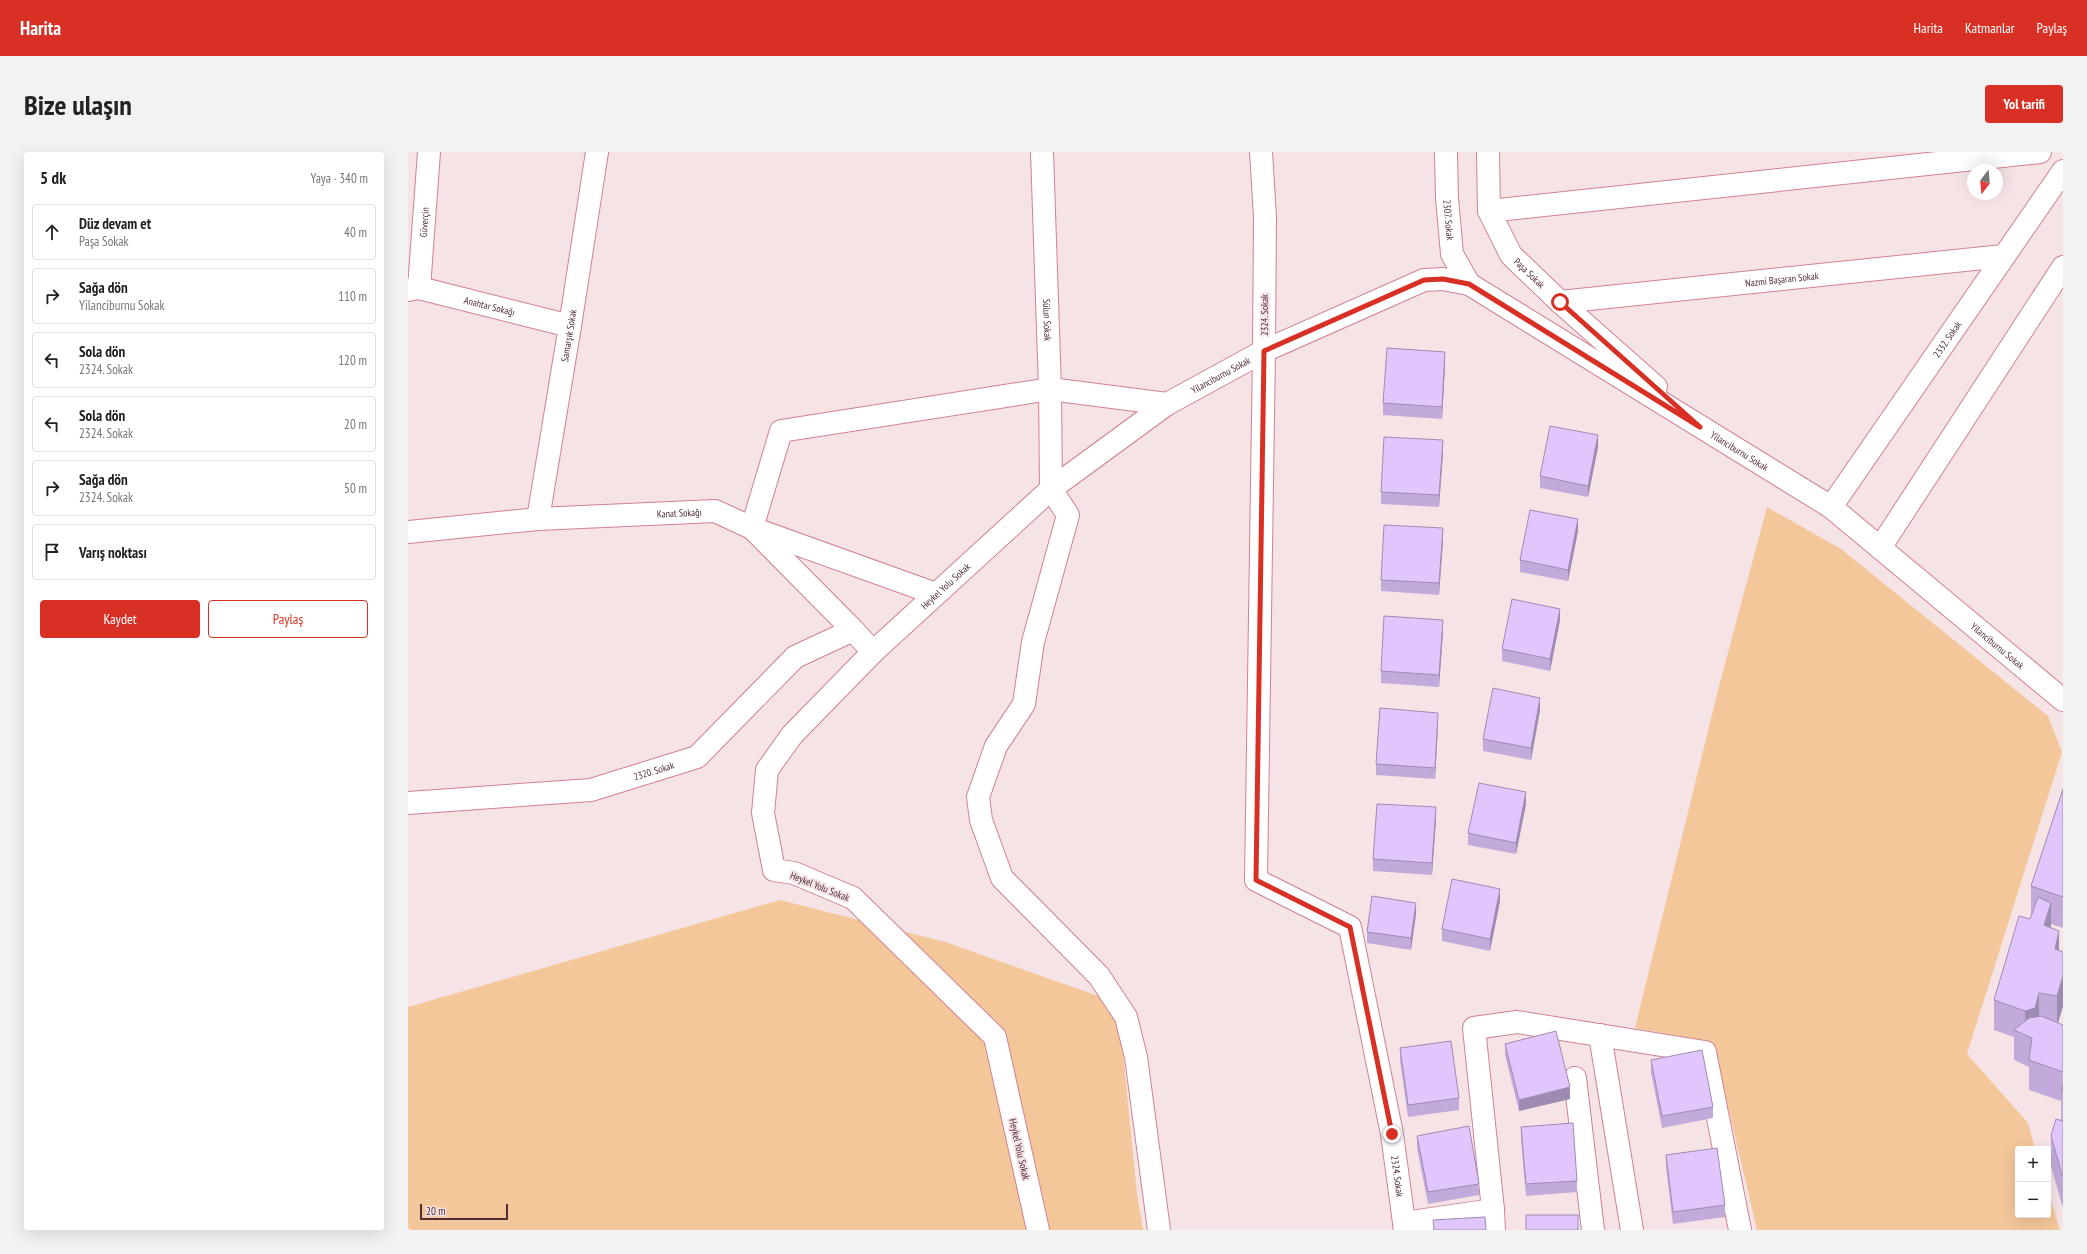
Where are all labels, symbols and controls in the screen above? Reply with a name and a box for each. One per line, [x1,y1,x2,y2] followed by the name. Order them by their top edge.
[20,16,61,40] text: Harita
[1914,19,1943,37] text: Harita
[1965,19,2015,37] text: Katmanlar
[2037,19,2067,37] text: Paylaş
[1985,85,2063,123] button: Yol tarifi
[24,86,132,123] text: Bize ulaşın
[1967,164,2003,200] north arrow
[40,167,66,189] text: 5 dk
[311,170,368,187] text: Yaya · 340 m
[1440,199,1457,241] street label: 2307. Sokak
[417,207,432,238] street label: Güverçin
[79,214,151,233] text: Düz devam et
[41,221,63,243] icon: ahead
[344,224,367,241] text: 40 m
[79,233,129,250] text: Paşa Sokak
[1511,255,1548,291] street label: Paşa Sokak
[1745,269,1819,290] street label: Nazmi Başaran Sokak
[79,278,128,297] text: Sağa dön
[41,285,63,307] icon: right
[338,288,367,305] text: 110 m
[1551,293,1569,311] route start
[463,294,516,319] street label: Anahtar Sokağı
[1258,294,1271,336] street label: 2324. Sokak
[79,297,165,314] text: Yilanciburnu Sokak
[1040,299,1054,341] street label: Sülun Sokak
[558,308,580,363] street label: Samarşık Sokak
[1930,318,1965,360] street label: 2332. Sokak
[79,342,125,361] text: Sola dön
[41,349,63,371] icon: left
[338,352,367,369] text: 120 m
[1189,354,1253,397] street label: Yilanciburnu Sokak
[79,361,133,378] text: 2324. Sokak
[79,406,125,425] text: Sola dön
[41,413,63,435] icon: left
[344,416,367,433] text: 20 m
[79,425,133,442] text: 2324. Sokak
[1708,428,1771,474] street label: Yilanciburnu Sokak
[79,470,128,489] text: Sağa dön
[41,477,63,499] icon: right
[344,480,367,497] text: 50 m
[79,489,133,506] text: 2324. Sokak
[656,506,702,521] street label: Kanat Sokağı
[41,541,63,563] icon: arrive
[79,543,147,562] text: Varış noktası
[918,560,973,612] street label: Heykel Yolu Sokak
[40,600,200,638] button: Kaydet
[208,600,368,638] button: Paylaş
[1968,620,2027,672] street label: Yilanciburnu Sokak
[632,759,676,783] street label: 2320. Sokak
[788,869,851,904] street label: Heykel Yolu Sokak
[1006,1117,1033,1181] street label: Heykel Yolu Sokak
[1383,1125,1401,1143] route end
[2015,1146,2051,1218] map controls
[2015,1146,2051,1182] button: +
[1388,1155,1406,1198] street label: 2324. Sokak
[2015,1182,2051,1218] button: −
[420,1202,508,1221] scale bar
[426,1204,445,1218] text: 20 m

